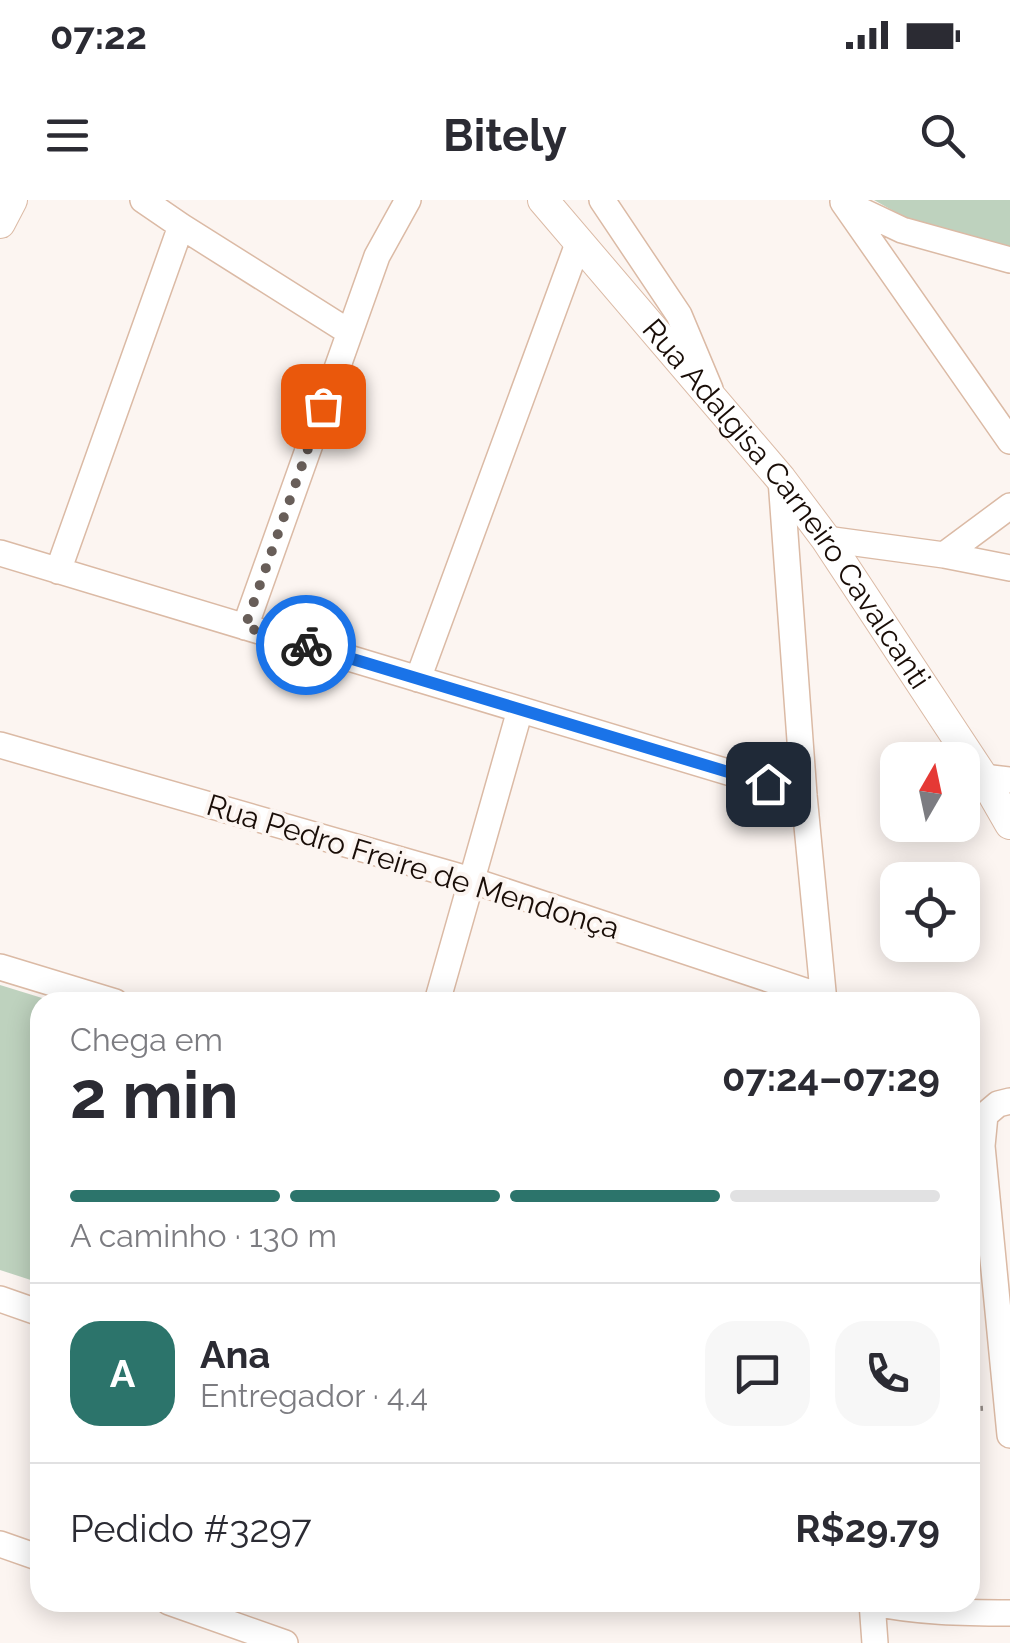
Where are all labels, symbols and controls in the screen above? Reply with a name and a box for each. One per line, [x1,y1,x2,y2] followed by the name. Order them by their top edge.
[50,13,147,58] text: 07:22
[40,108,95,163] icon: menu
[915,108,970,163] icon: search
[443,109,567,162] text: Bitely
[636,312,938,695] street label: Rua Adalgisa Carneiro Cavalcanti
[281,364,366,449] pin
[296,379,351,434] icon: bag
[256,595,356,695] courier
[279,618,334,673] icon: bike
[726,742,811,827] pin
[880,742,980,842] north arrow
[880,742,980,962] map controls
[741,757,796,812] icon: home
[203,787,624,946] street label: Rua Pedro Freire de Mendonça
[880,862,980,962] button: locate
[70,1021,223,1058] text: Chega em
[722,1055,940,1100] text: 07:24–07:29
[70,1057,239,1133] text: 2 min
[70,1217,337,1254] text: A caminho · 130 m
[705,1321,810,1426] button: chat
[835,1321,940,1426] button: phone
[200,1332,270,1377] text: Ana
[110,1351,135,1396] text: A
[200,1377,428,1414] text: Entregador · 4.4
[70,1506,312,1551] text: Pedido #3297
[795,1506,940,1551] text: R$29.79

